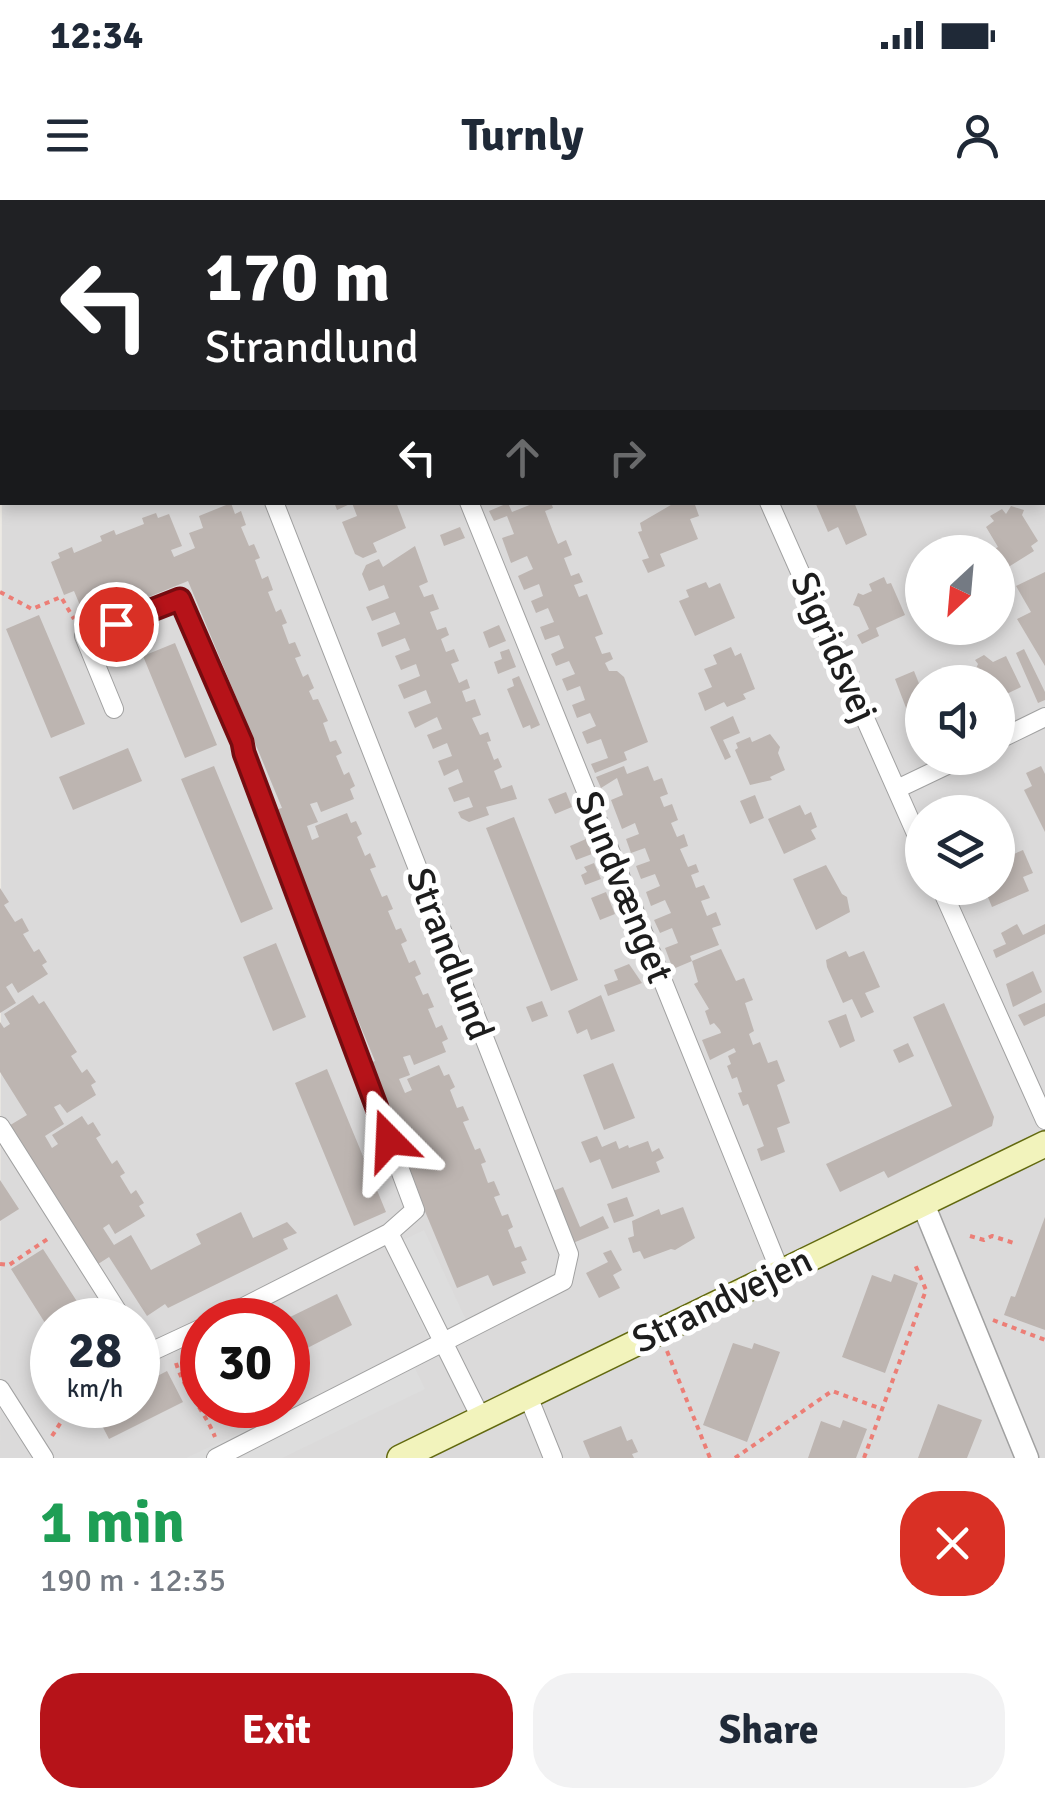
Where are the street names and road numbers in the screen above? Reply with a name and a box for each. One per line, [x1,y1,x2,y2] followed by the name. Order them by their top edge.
[780,565,888,729] street label: Sigridsvej
[564,784,684,990] street label: Sundvænget
[396,861,504,1047] street label: Strandlund
[624,1236,820,1364] street label: Strandvejen

